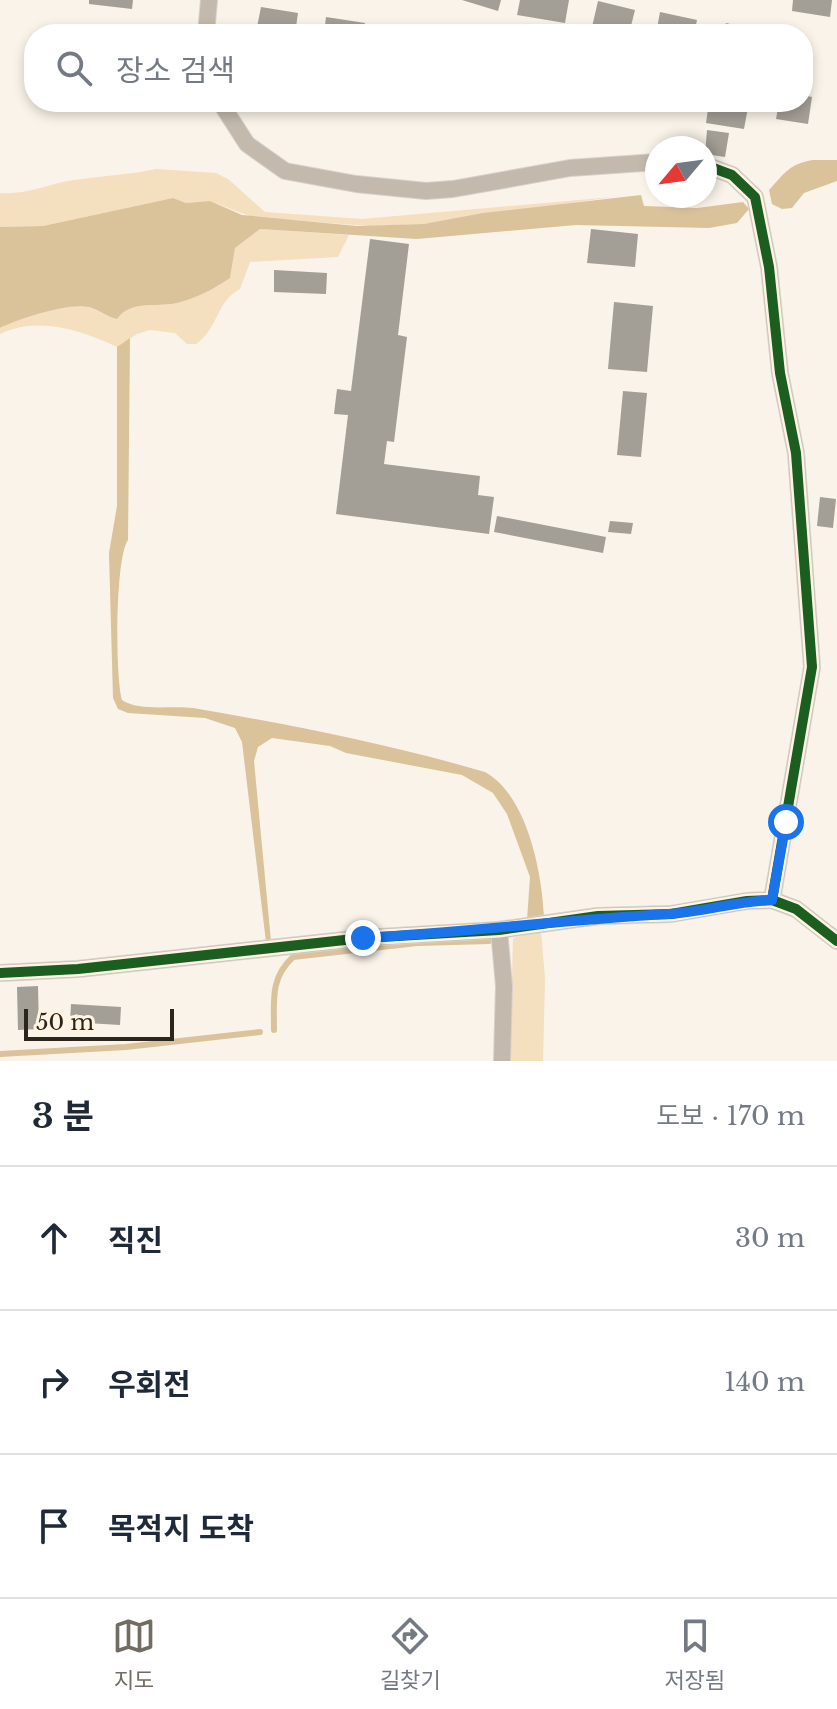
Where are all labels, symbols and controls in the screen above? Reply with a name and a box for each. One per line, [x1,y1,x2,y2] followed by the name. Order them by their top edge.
[24,24,813,112] search box
[52,46,96,90] icon: search
[116,52,235,89] text: 장소 검색
[645,136,717,208] north arrow
[768,804,804,840] route start
[345,920,381,956] route end
[24,1005,174,1041] scale bar
[36,1009,94,1036] text: 50 m
[32,1095,94,1137] text: 3 분
[656,1100,805,1132] text: 도보 · 170 m
[32,1216,76,1260] icon: ahead
[108,1222,163,1259] text: 직진
[735,1222,805,1254] text: 30 m
[32,1360,76,1404] icon: right
[108,1366,191,1403] text: 우회전
[724,1366,805,1398] text: 140 m
[32,1504,76,1548] icon: arrive
[108,1510,254,1547] text: 목적지 도착
[112,1614,156,1694] tab: 지도
[380,1614,441,1694] tab: 길찾기
[664,1614,725,1694] tab: 저장됨

